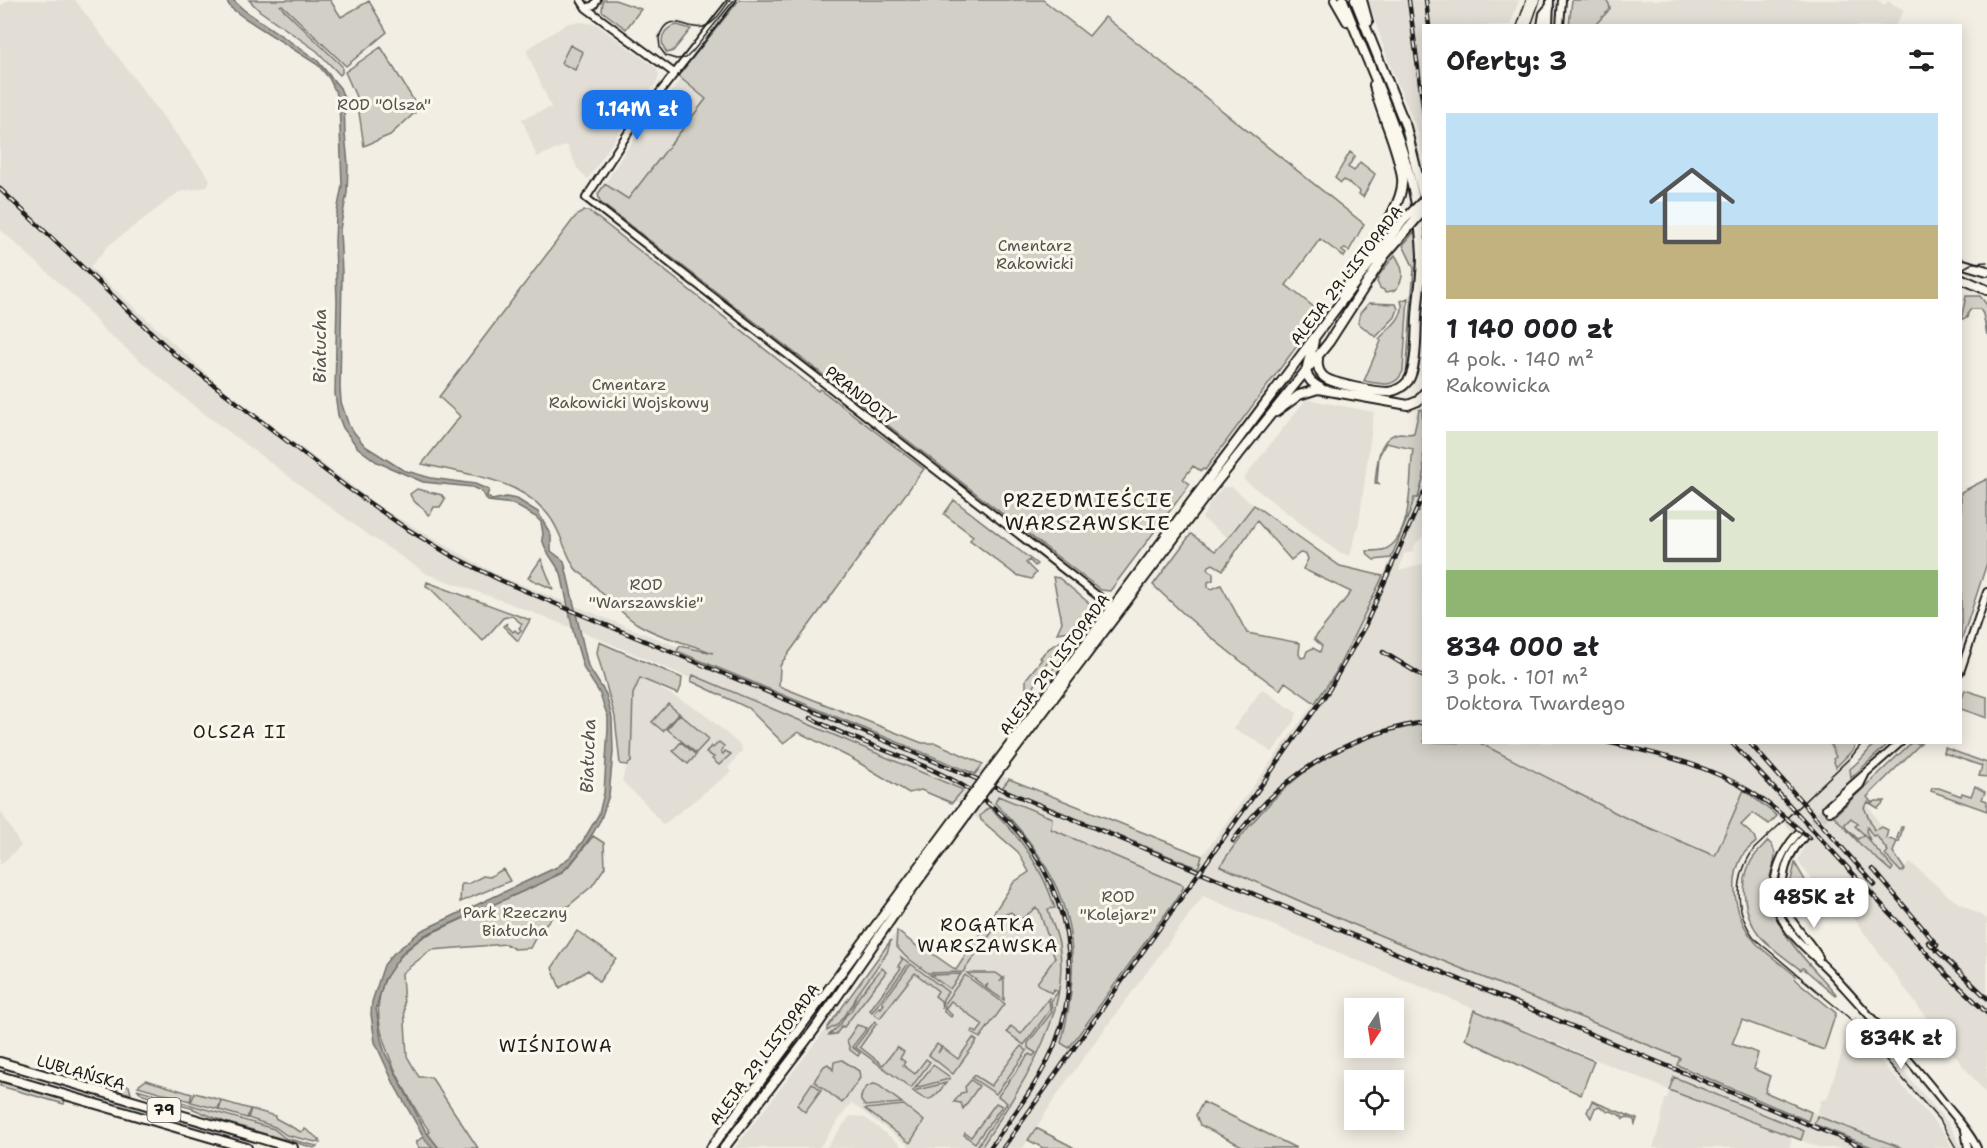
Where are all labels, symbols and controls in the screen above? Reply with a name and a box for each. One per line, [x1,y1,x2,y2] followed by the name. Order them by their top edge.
[1446,43,1567,78] text: Oferty: 3
[1905,44,1938,77] icon: filters
[575,90,699,141] pin: 1.14M zł
[337,94,431,115] park label: ROD "Olsza"
[596,96,678,122] text: 1.14M zł
[1638,152,1746,260] icon: home
[1285,201,1408,349] street label: ALEJA 29 LISTOPADA
[996,235,1074,274] park label: Cmentarz Rakowicki
[308,309,332,383] water label: Białucha
[1446,311,1613,346] text: 1 140 000 zł
[1446,346,1594,372] text: 4 pok. · 140 m²
[821,361,901,430] street label: PRANDOTY
[1446,372,1550,398] text: Rakowicka
[549,374,709,413] park label: Cmentarz Rakowicki Wojskowy
[1638,470,1746,578] icon: home
[1003,487,1173,536] district label: PRZEDMIEŚCIE WARSZAWSKIE
[589,574,703,613] park label: ROD "Warszawskie"
[994,589,1114,739] street label: ALEJA 29 LISTOPADA
[1446,629,1599,664] text: 834 000 zł
[1446,664,1588,690] text: 3 pok. · 101 m²
[1446,690,1625,716] text: Doktora Twardego
[575,718,601,794] water label: Białucha
[193,720,287,744] district label: OLSZA II
[1759,878,1869,929] pin: 485K zł
[1773,884,1855,910] text: 485K zł
[1080,886,1156,925] park label: ROD "Kolejarz"
[463,902,567,941] park label: Park Rzeczny Białucha
[917,913,1059,958] district label: ROGATKA WARSZAWSKA
[704,979,824,1129] street label: ALEJA 29 LISTOPADA
[1344,998,1404,1058] north arrow
[1344,998,1404,1130] map controls
[1846,1019,1956,1070] pin: 834K zł
[1860,1025,1942,1051] text: 834K zł
[499,1034,613,1058] district label: WIŚNIOWA
[34,1050,127,1095] street label: LUBLAŃSKA
[1344,1070,1404,1130] button: locate
[148,1098,180,1122] road number: 79

